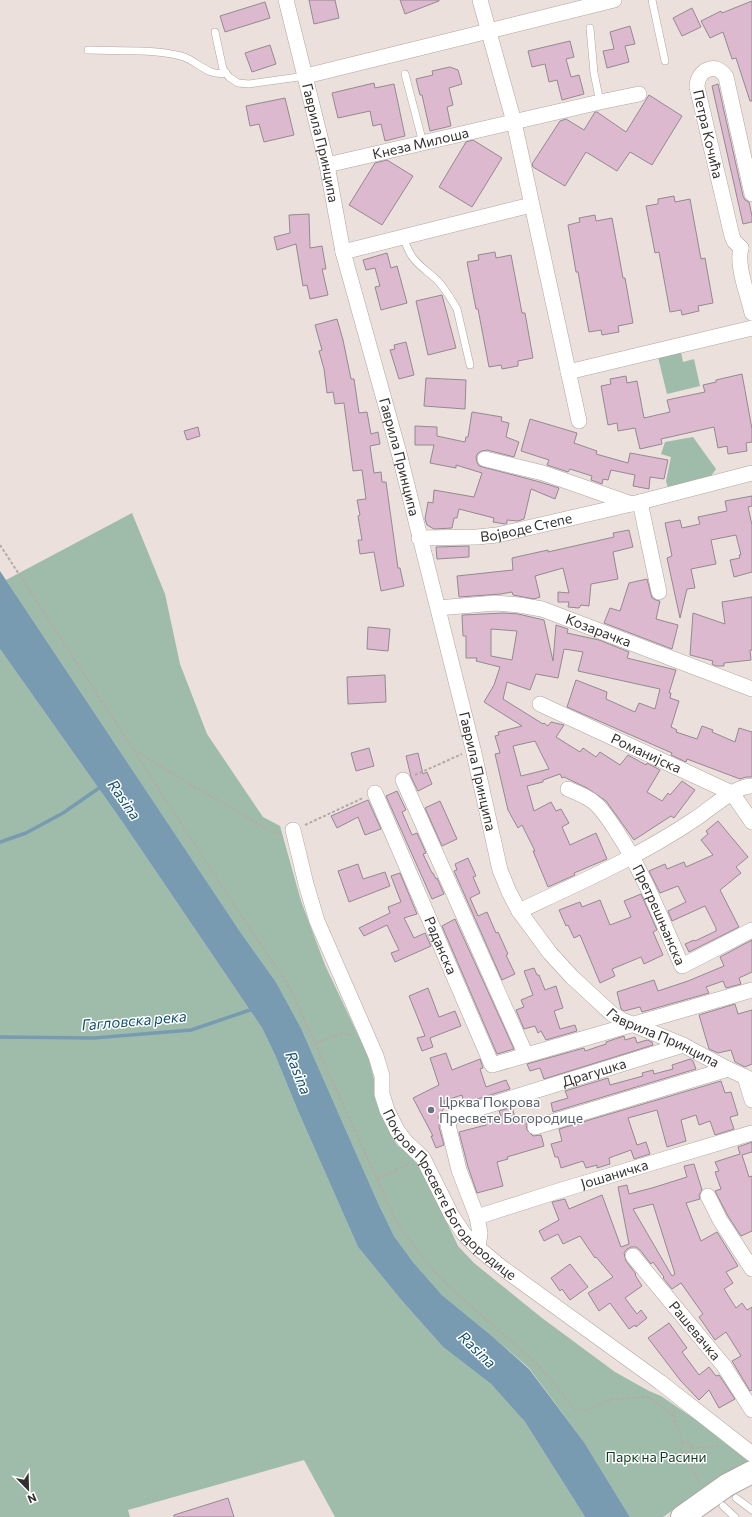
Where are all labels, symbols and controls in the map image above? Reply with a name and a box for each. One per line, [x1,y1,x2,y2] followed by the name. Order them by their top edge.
[299,81,343,204] street label: Гаврила Принципа
[690,88,727,180] street label: Петра Кочића
[371,124,470,162] street label: Кнеза Милоша
[376,396,423,518] street label: Гаврила Принципа
[479,509,574,545] street label: Војводе Степе
[563,610,634,650] street label: Козарачка
[456,710,500,832] street label: Гаврила Принципа
[609,729,684,776] street label: Романијска
[105,776,145,823] water label: Rasina
[629,861,690,968] street label: Претрешњанска
[421,914,461,977] street label: Раданска
[603,1004,722,1071] street label: Гаврила Принципа
[81,1006,187,1034] water label: Гагловска река
[282,1048,316,1097] water label: Rasina
[560,1054,628,1090] street label: Драгушка
[439,1093,583,1126] place label: Црква Покрова Пресвете Богородице
[426,1105,436,1115] marker: Црква Покрова Пресвете Богородице
[380,1106,520,1283] street label: Покров Пресвете Богодородице
[579,1156,650,1192] street label: Јошаничка
[666,1297,725,1364] street label: Рашевачка
[455,1327,500,1371] water label: Rasina
[606,1448,706,1465] park label: Парк на Расини
[8,1469,48,1509] north arrow
[26,1491,38,1506] text: N

